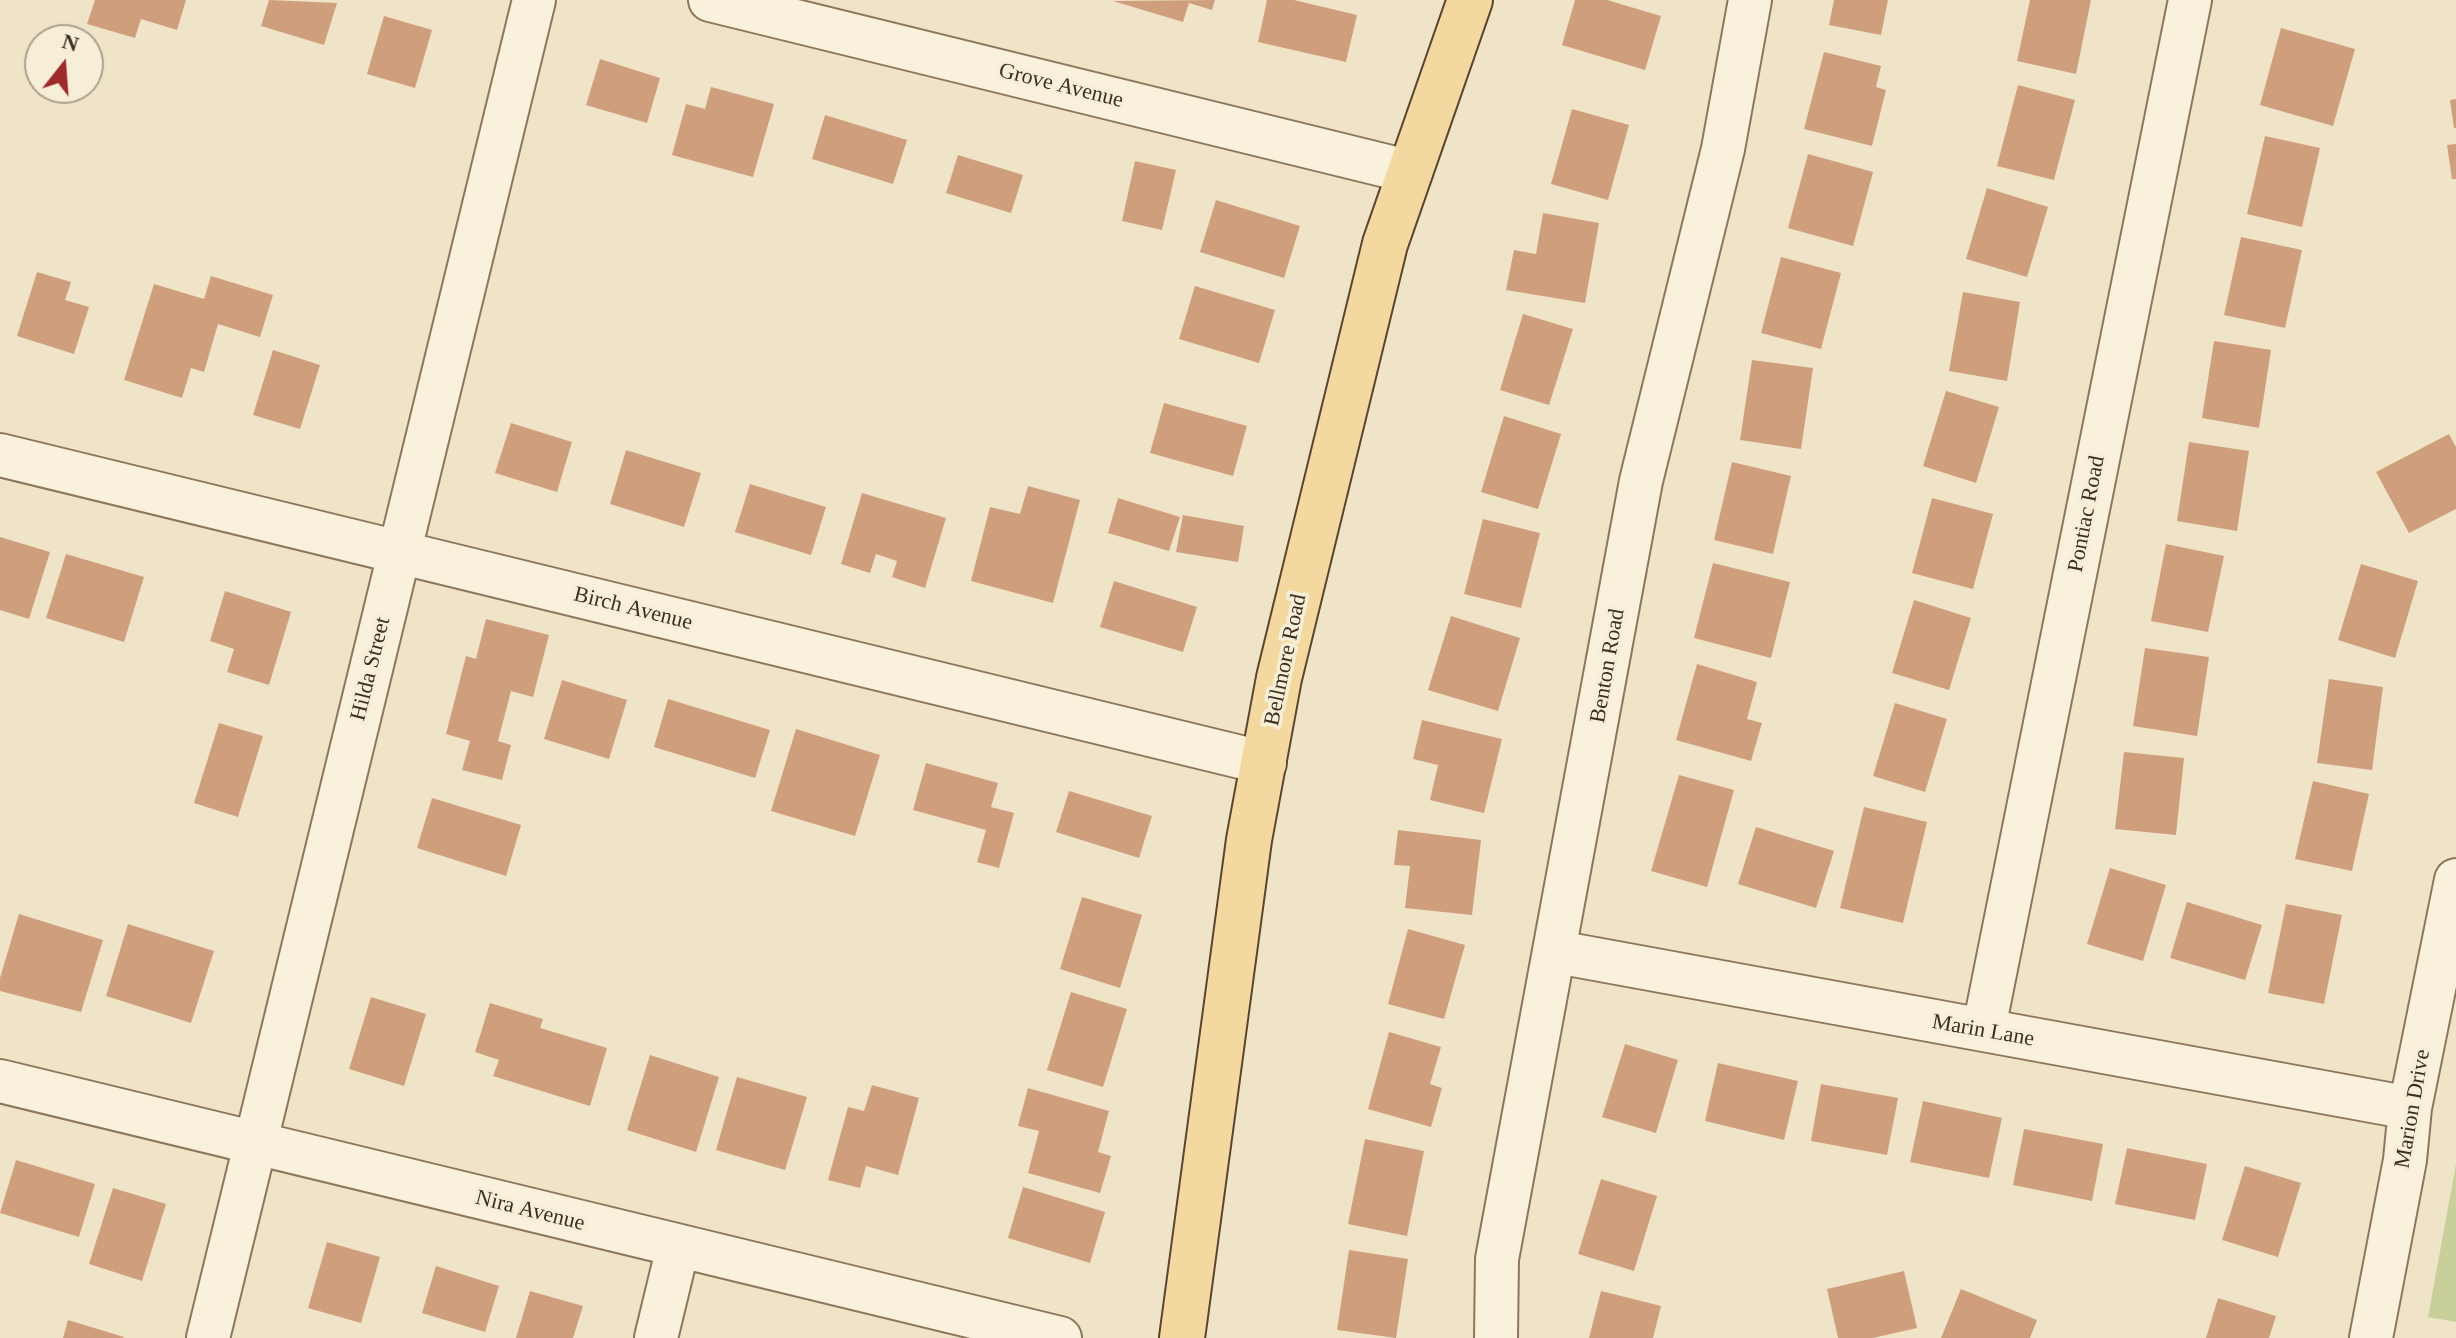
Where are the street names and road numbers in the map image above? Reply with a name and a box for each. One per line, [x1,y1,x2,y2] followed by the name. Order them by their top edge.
[996,58,1126,114] street label: Grove Avenue
[2063,454,2111,574] street label: Pontiac Road
[571,582,695,636] street label: Birch Avenue
[1259,592,1313,728] street label: Bellmore Road
[1585,607,1631,725] street label: Benton Road
[345,615,397,723] street label: Hilda Street
[1930,1009,2036,1053] street label: Marin Lane
[2390,1047,2436,1171] street label: Marion Drive
[473,1185,587,1237] street label: Nira Avenue

